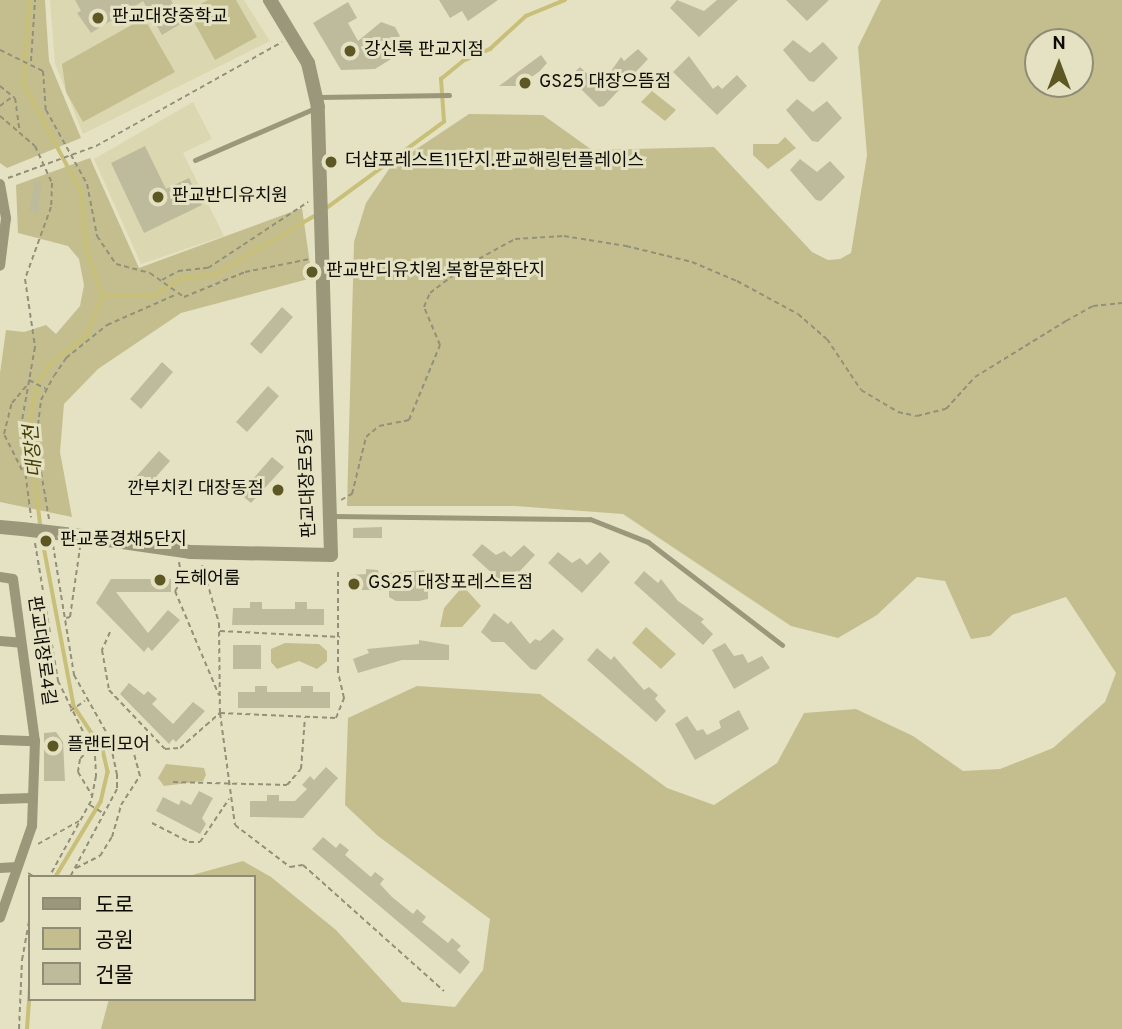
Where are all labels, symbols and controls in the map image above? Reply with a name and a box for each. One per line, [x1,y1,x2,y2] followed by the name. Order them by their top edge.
[112,7,228,29] place label: 판교대장중학교
[90,10,106,26] marker: 판교대장중학교
[1024,28,1094,98] north arrow
[1052,32,1066,56] text: N
[364,40,484,62] place label: 강신록 판교지점
[342,43,358,59] marker: 강신록 판교지점
[539,72,671,94] place label: GS25 대장으뜸점
[517,75,533,91] marker: GS25 대장으뜸점
[345,151,644,173] place label: 더샵포레스트11단지.판교해링턴플레이스
[323,154,339,170] marker: 더샵포레스트11단지.판교해링턴플레이스
[172,186,288,208] place label: 판교반디유치원
[150,189,166,205] marker: 판교반디유치원
[326,261,545,283] place label: 판교반디유치원.복합문화단지
[304,264,320,280] marker: 판교반디유치원.복합문화단지
[21,424,49,478] water label: 대장천
[296,427,322,539] street label: 판교대장로5길
[127,479,264,501] place label: 깐부치킨 대장동점
[270,482,286,498] marker: 깐부치킨 대장동점
[60,530,187,552] place label: 판교풍경채5단지
[38,533,54,549] marker: 판교풍경채5단지
[174,569,240,591] place label: 도헤어룸
[152,572,168,588] marker: 도헤어룸
[368,573,533,595] place label: GS25 대장포레스트점
[346,576,362,592] marker: GS25 대장포레스트점
[22,595,58,707] street label: 판교대장로4길
[67,735,150,757] place label: 플랜티모어
[45,738,61,754] marker: 플랜티모어
[28,875,256,1001] legend
[95,893,134,920] text: 도로
[95,928,134,955] text: 공원
[95,963,134,990] text: 건물

